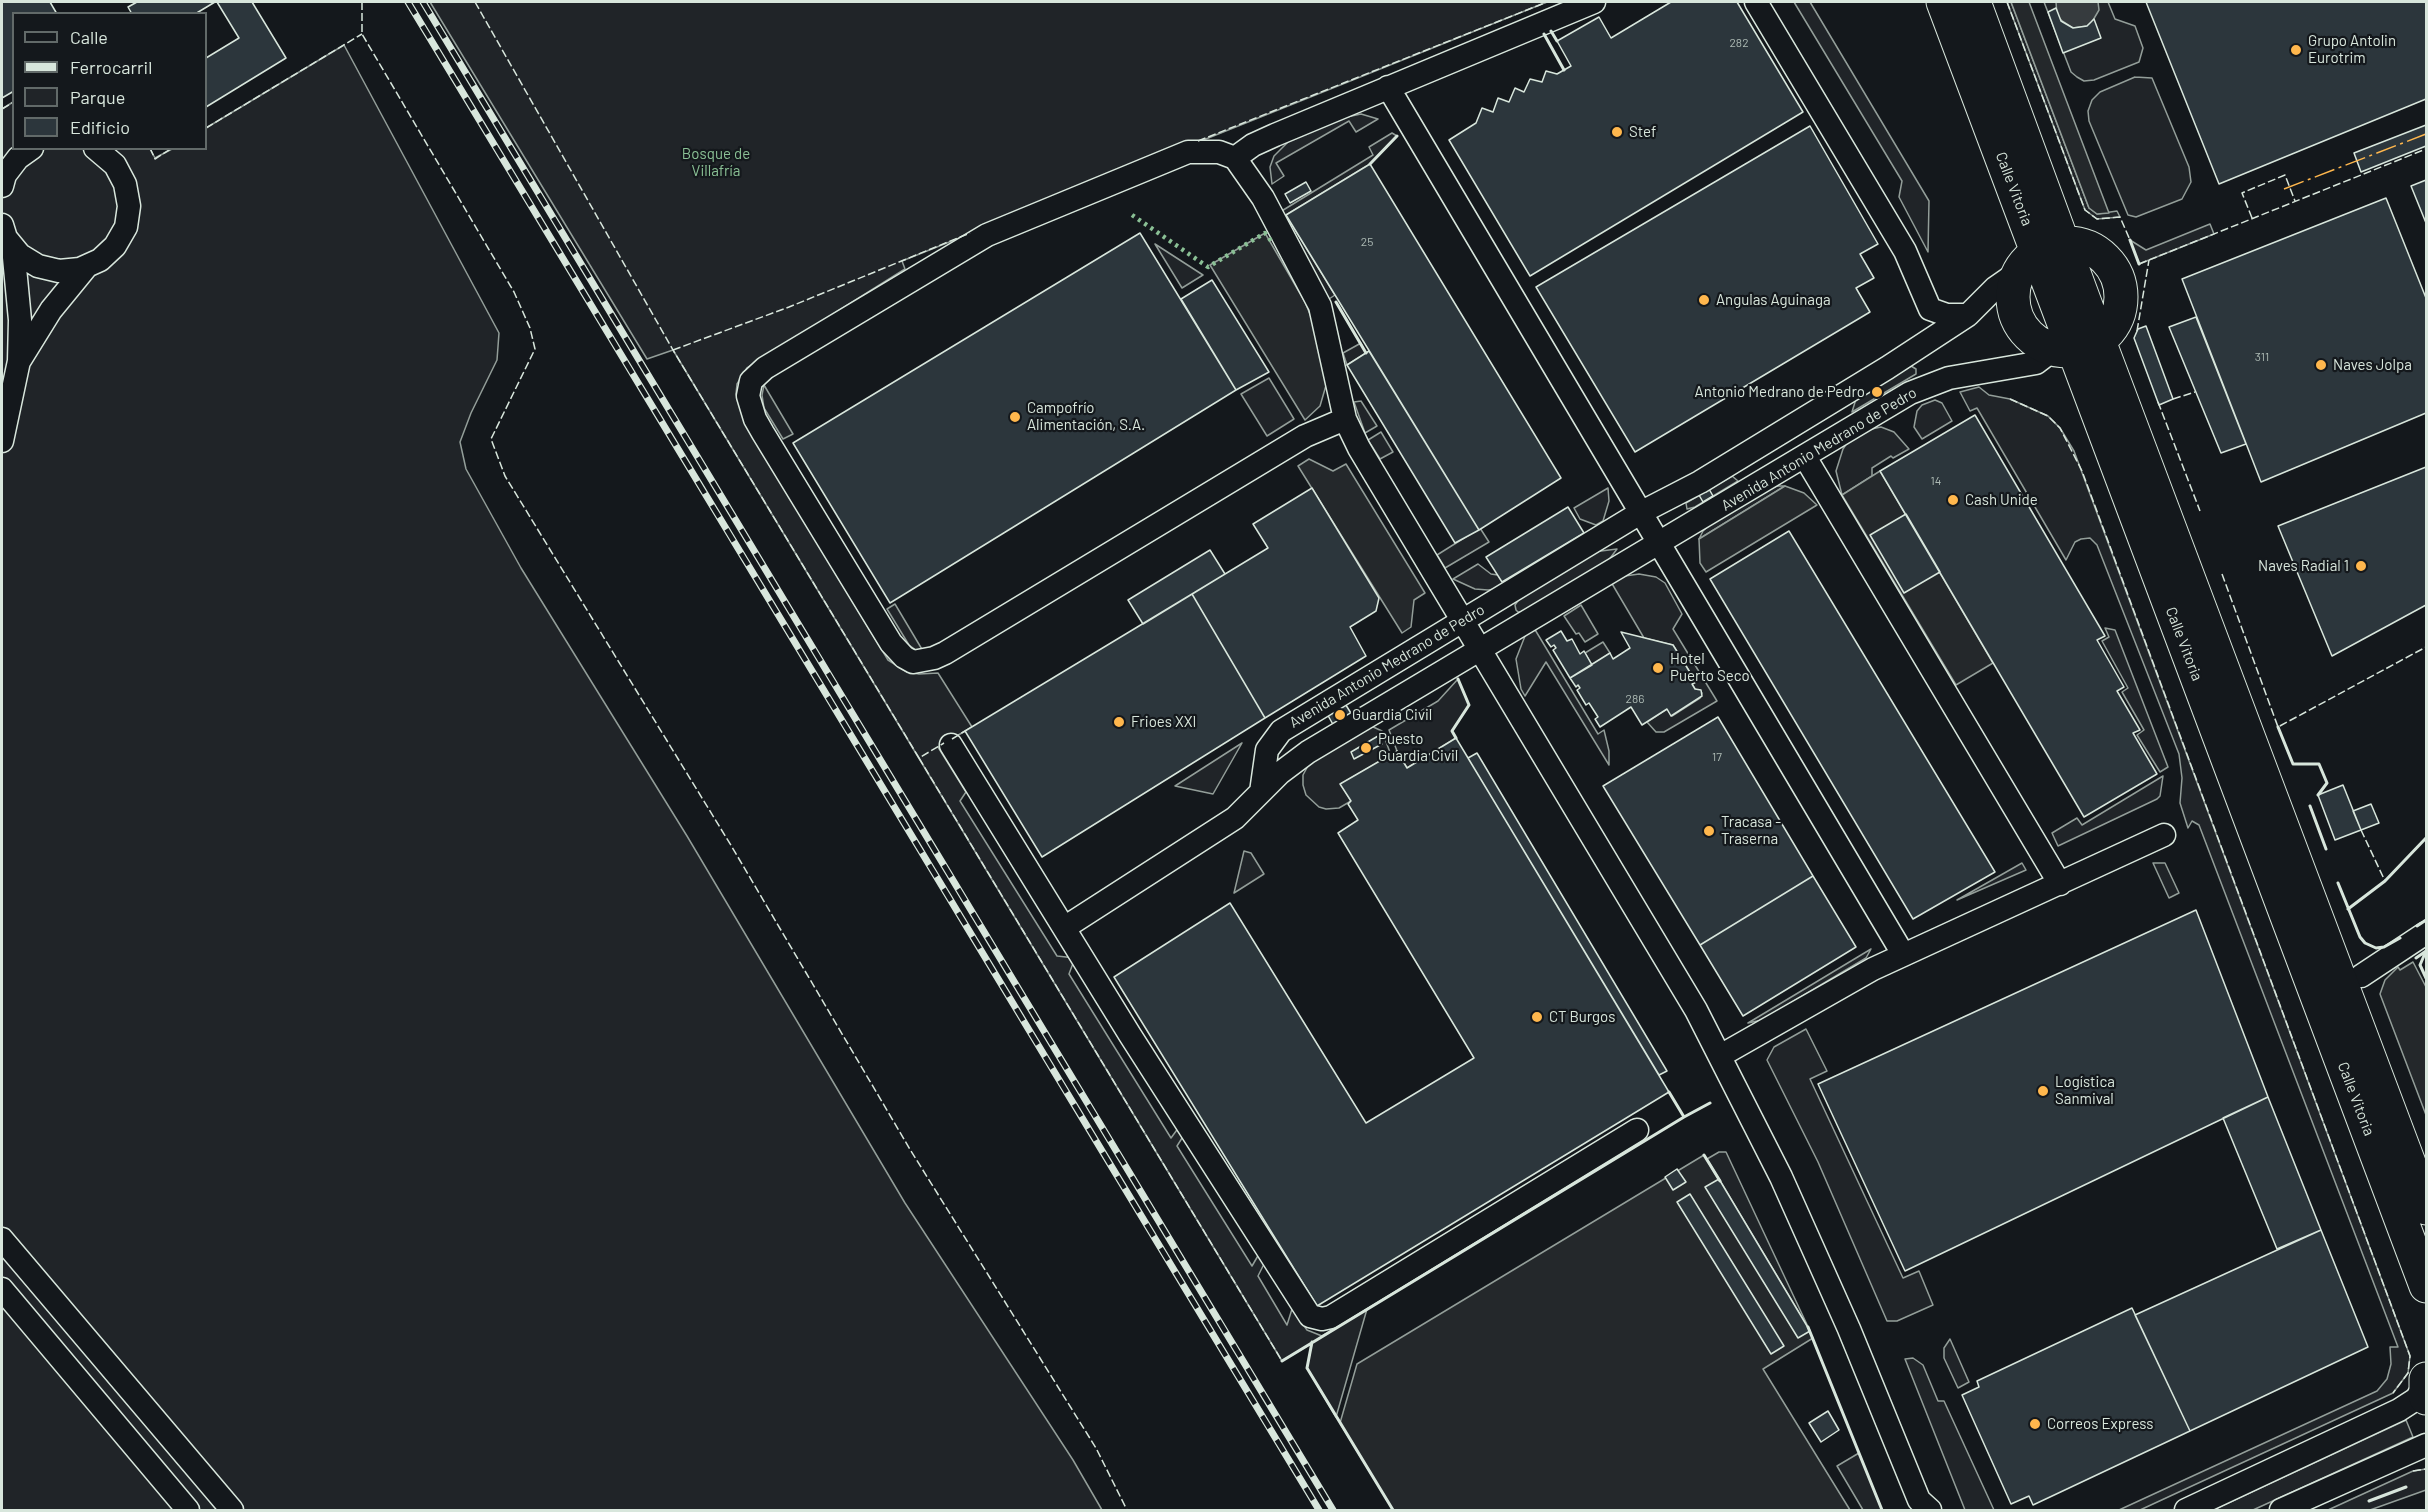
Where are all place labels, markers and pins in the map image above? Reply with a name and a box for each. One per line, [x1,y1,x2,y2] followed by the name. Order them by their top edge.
[2308,32,2396,67] place label: Grupo Antolin Eurotrim
[2289,43,2303,57] marker: Grupo Antolin Eurotrim
[1629,123,1656,141] place label: Stef
[1610,125,1624,139] marker: Stef
[1716,291,1831,309] place label: Angulas Aguinaga
[1697,293,1711,307] marker: Angulas Aguinaga
[2333,356,2412,374] place label: Naves Jolpa
[2314,358,2328,372] marker: Naves Jolpa
[1695,383,1865,401] place label: Antonio Medrano de Pedro
[1870,385,1884,399] marker: Antonio Medrano de Pedro
[1027,399,1145,434] place label: Campofrío Alimentación, S.A.
[1008,410,1022,424] marker: Campofrío Alimentación, S.A.
[1965,491,2038,509] place label: Cash Unide
[1946,493,1960,507] marker: Cash Unide
[2258,557,2349,575] place label: Naves Radial 1
[2354,559,2368,573] marker: Naves Radial 1
[1670,650,1750,685] place label: Hotel Puerto Seco
[1651,661,1665,675] marker: Hotel Puerto Seco
[1352,706,1432,724] place label: Guardia Civil
[1333,708,1347,722] marker: Guardia Civil
[1131,713,1196,731] place label: Frioes XXI
[1112,715,1126,729] marker: Frioes XXI
[1378,730,1458,765] place label: Puesto Guardia Civil
[1359,741,1373,755] marker: Puesto Guardia Civil
[1721,813,1781,848] place label: Tracasa - Traserna
[1702,824,1716,838] marker: Tracasa - Traserna
[1549,1008,1615,1026] place label: CT Burgos
[1530,1010,1544,1024] marker: CT Burgos
[2055,1073,2115,1108] place label: Logística Sanmival
[2036,1084,2050,1098] marker: Logística Sanmival
[2047,1415,2153,1433] place label: Correos Express
[2028,1417,2042,1431] marker: Correos Express

